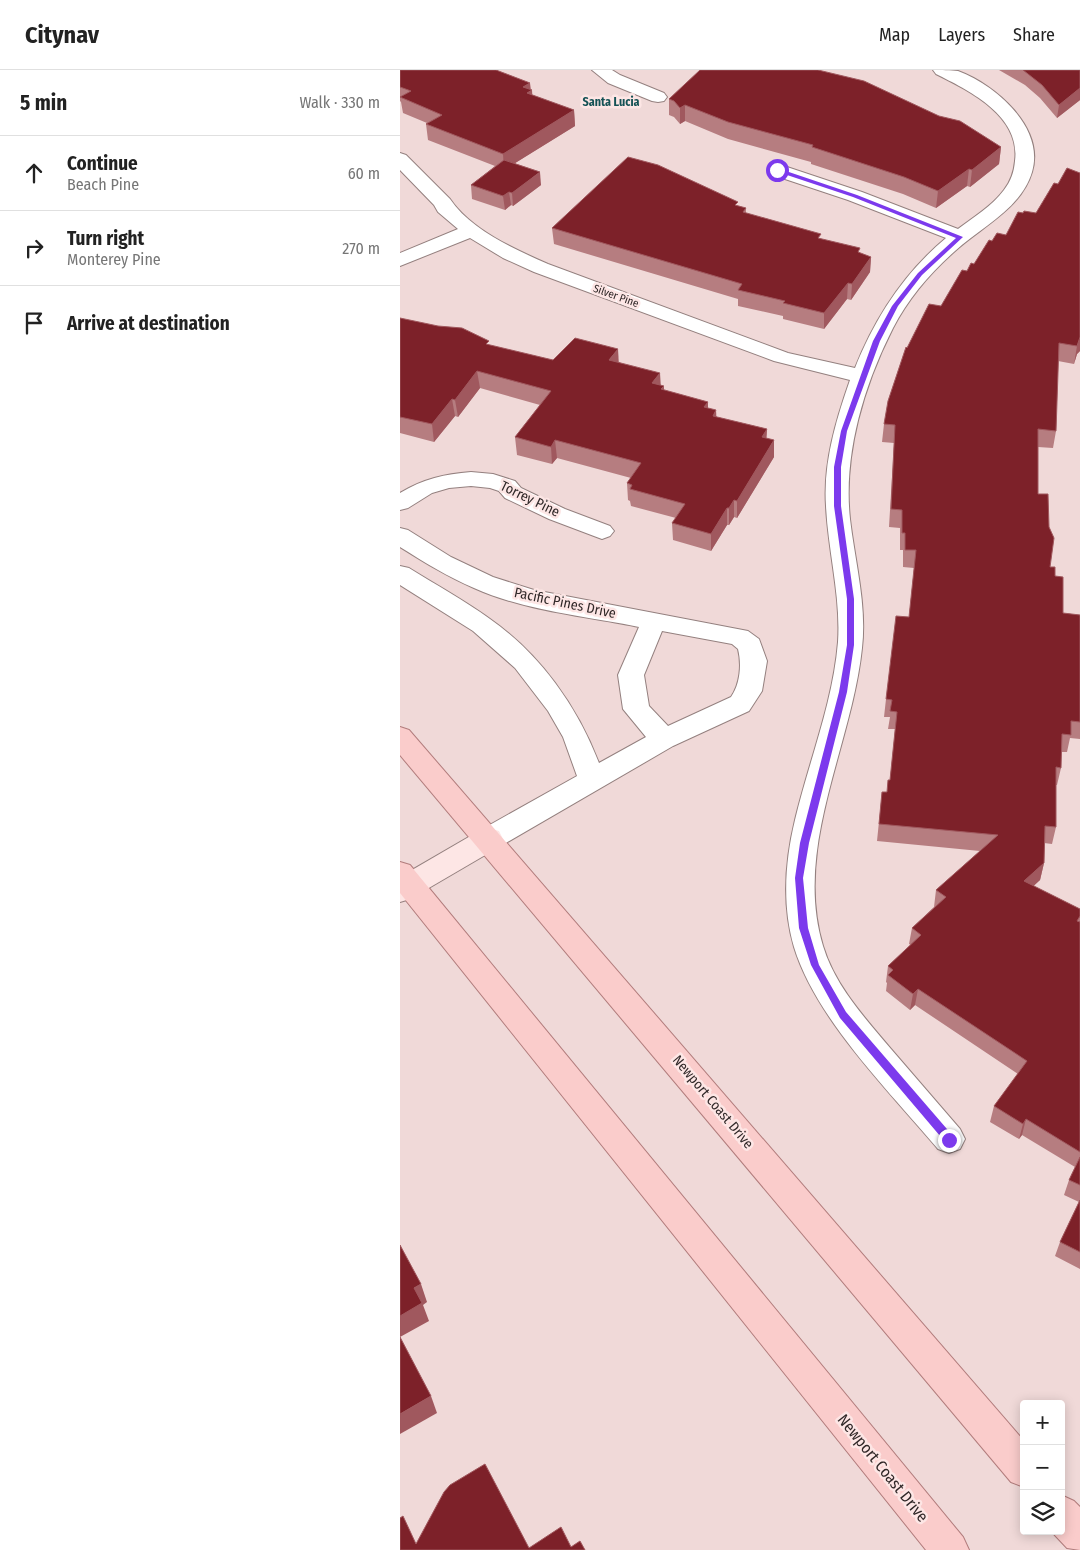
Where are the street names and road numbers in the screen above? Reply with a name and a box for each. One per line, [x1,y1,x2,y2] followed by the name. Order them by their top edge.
[591,282,641,310] street label: Silver Pine
[498,477,563,521] street label: Torrey Pine
[513,584,618,622] street label: Pacific Pines Drive
[669,1052,757,1152] street label: Newport Coast Drive
[834,1410,932,1526] street label: Newport Coast Drive

